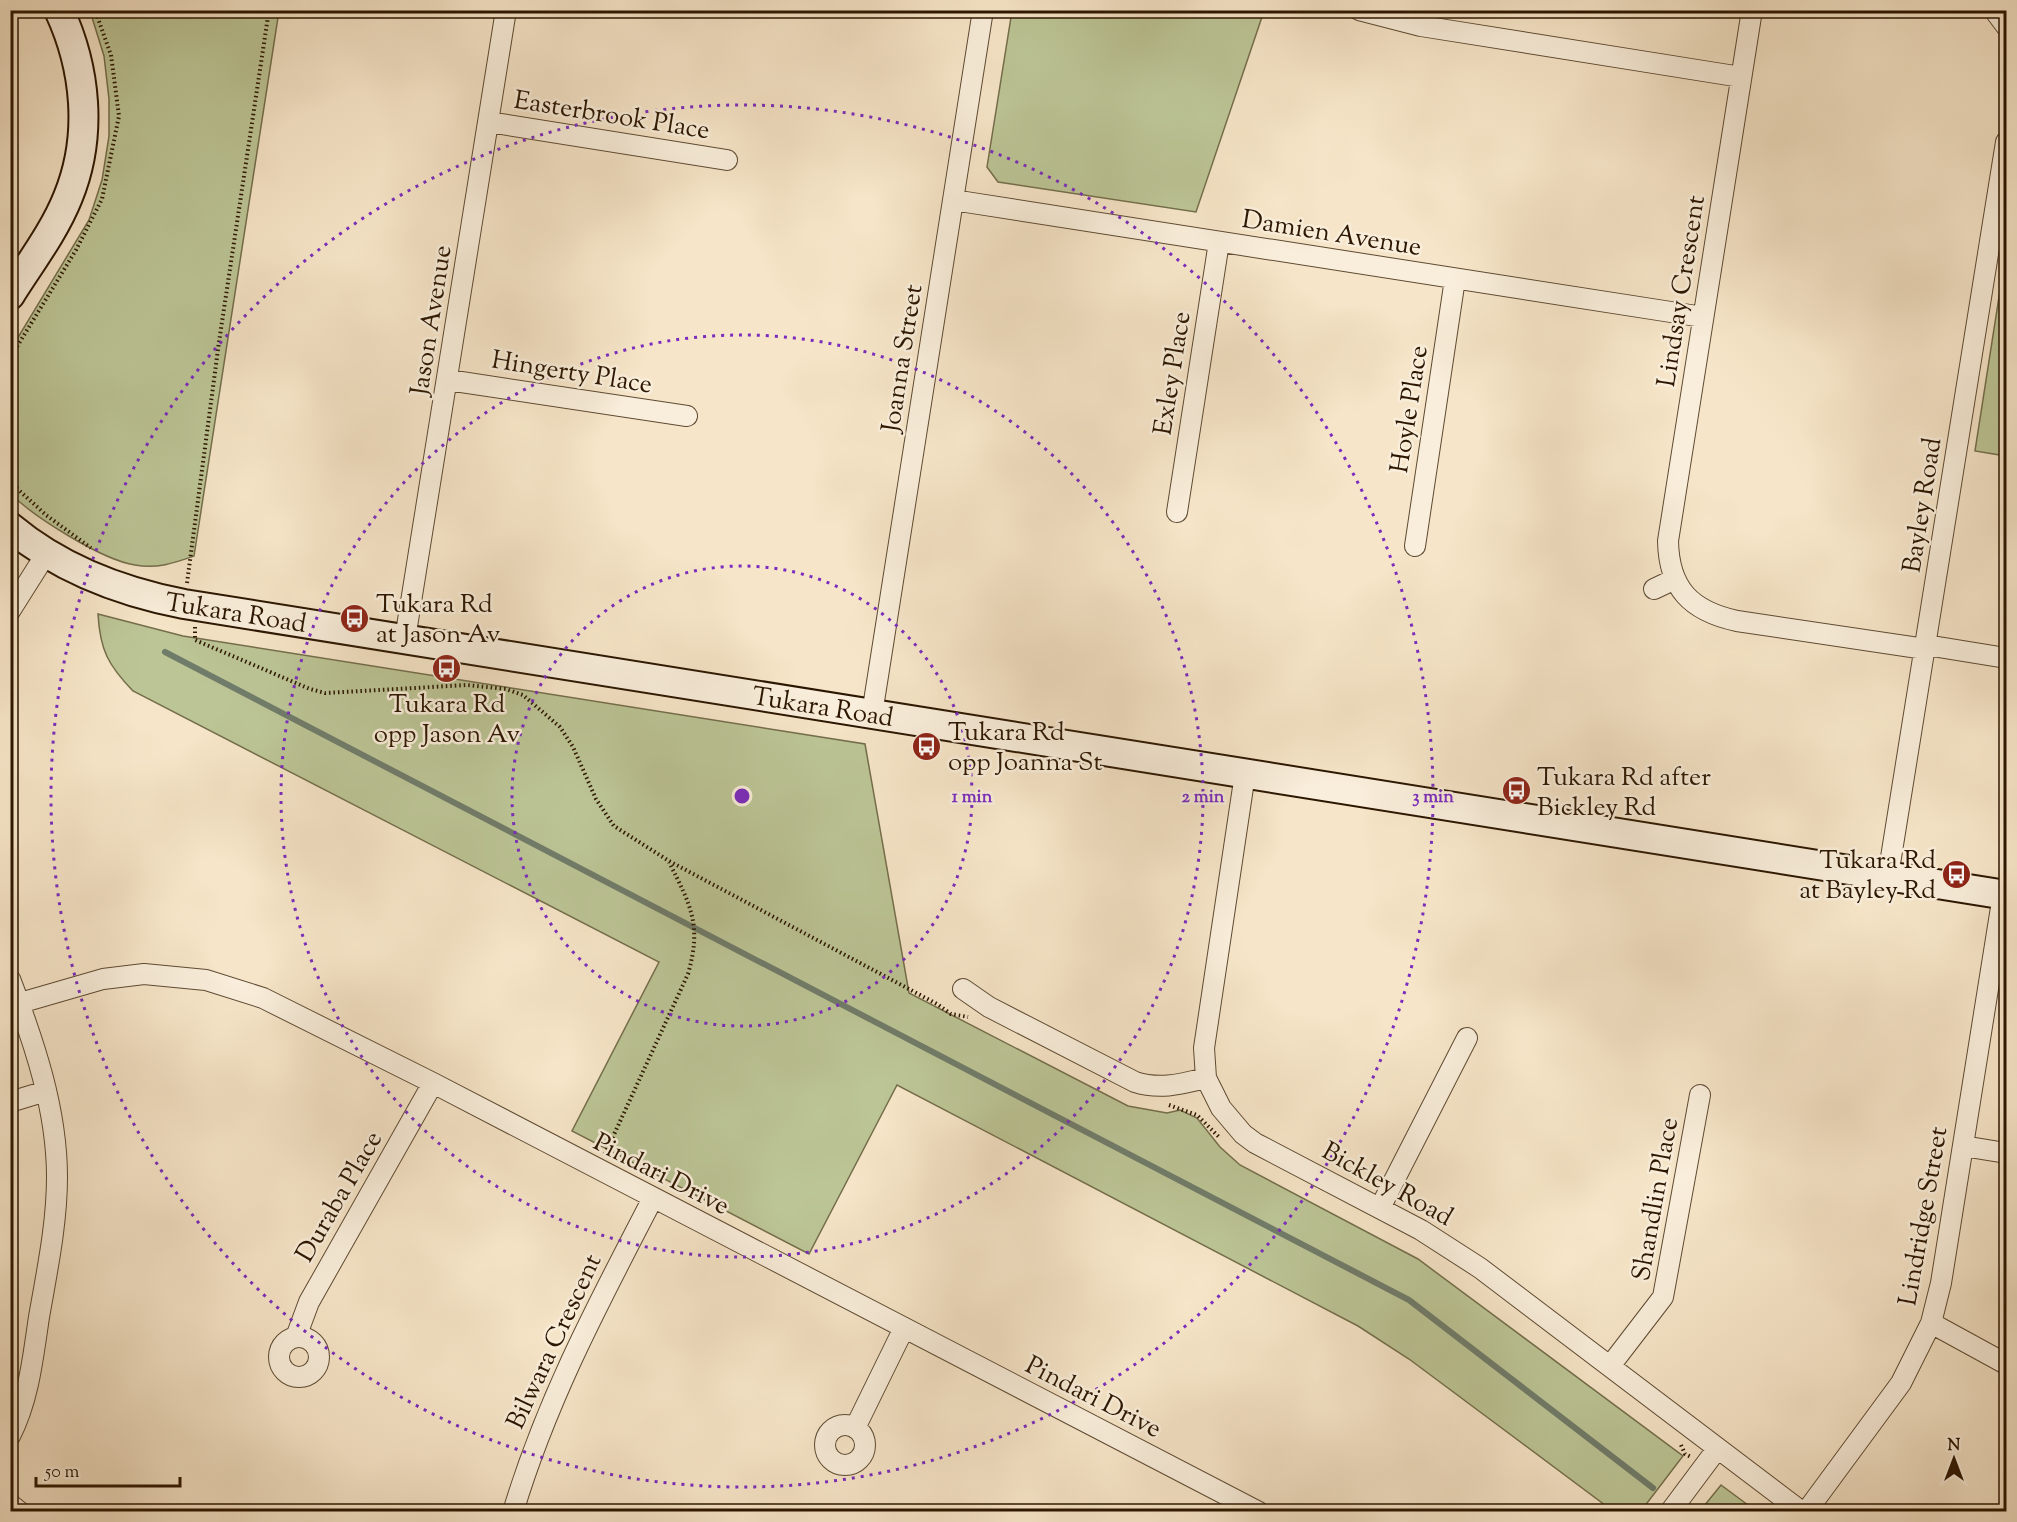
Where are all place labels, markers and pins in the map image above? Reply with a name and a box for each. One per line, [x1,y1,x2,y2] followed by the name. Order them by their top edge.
[376,587,501,654] place label: Tukara Rd at Jason Av
[339,602,371,634] bus stop icon: Tukara Rd at Jason Av
[431,653,463,685] bus stop icon: Tukara Rd opp Jason Av
[374,687,521,754] place label: Tukara Rd opp Jason Av
[948,715,1103,782] place label: Tukara Rd opp Joanna St
[911,730,943,762] bus stop icon: Tukara Rd opp Joanna St
[1537,760,1711,827] place label: Tukara Rd after Bickley Rd
[1500,775,1532,807] bus stop icon: Tukara Rd after Bickley Rd
[732,786,752,806] centre of rings
[1799,843,1936,910] place label: Tukara Rd at Bayley Rd
[1941,858,1973,890] bus stop icon: Tukara Rd at Bayley Rd

